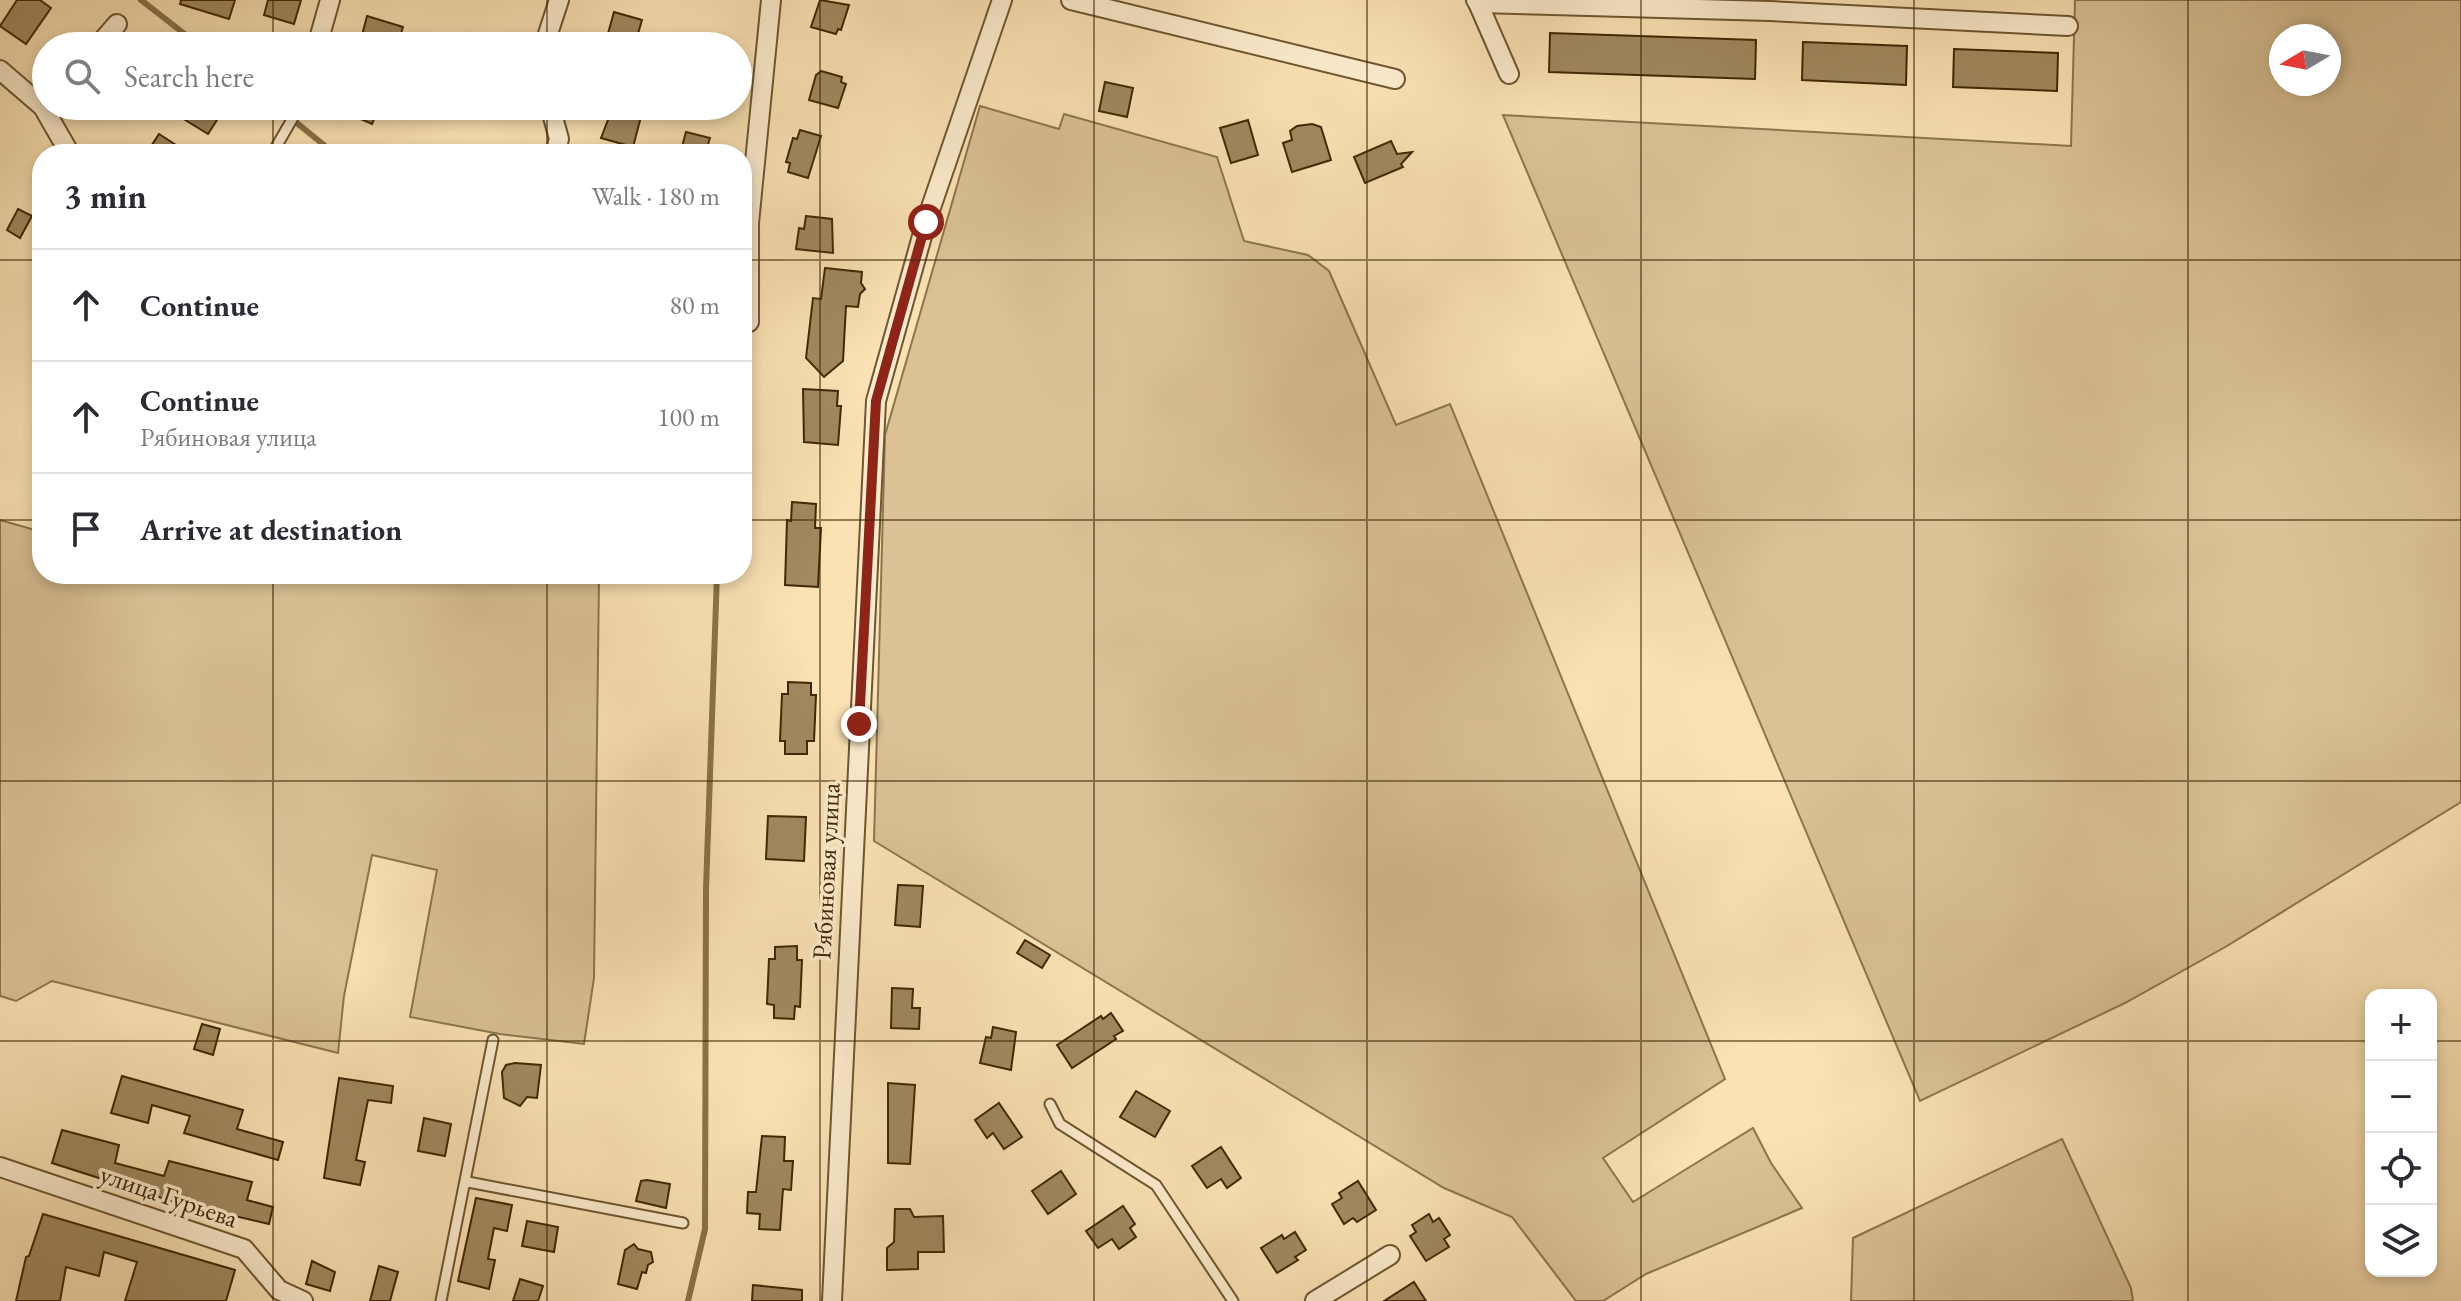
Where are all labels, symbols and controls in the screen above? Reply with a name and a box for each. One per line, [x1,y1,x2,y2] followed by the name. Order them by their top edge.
[2269,24,2341,96] north arrow
[32,32,752,120] search box
[60,54,104,98] icon: search
[124,57,254,96] text: Search here
[64,174,147,218] text: 3 min
[592,179,720,213] text: Walk · 180 m
[908,204,944,240] route start
[64,283,108,327] icon: ahead
[140,286,259,325] text: Continue
[670,288,720,322] text: 80 m
[140,381,259,420] text: Continue
[64,395,108,439] icon: ahead
[657,400,720,434] text: 100 m
[140,420,317,454] text: Рябиновая улица
[64,507,108,551] icon: arrive
[140,510,402,549] text: Arrive at destination
[841,706,877,742] route end
[804,781,848,960] street label: Рябиновая улица
[2365,989,2437,1277] map controls
[2365,989,2437,1061] button: +
[2365,1061,2437,1133] button: −
[2365,1133,2437,1205] button: locate
[96,1157,243,1236] street label: улица Гурьева
[2365,1205,2437,1277] button: layers

